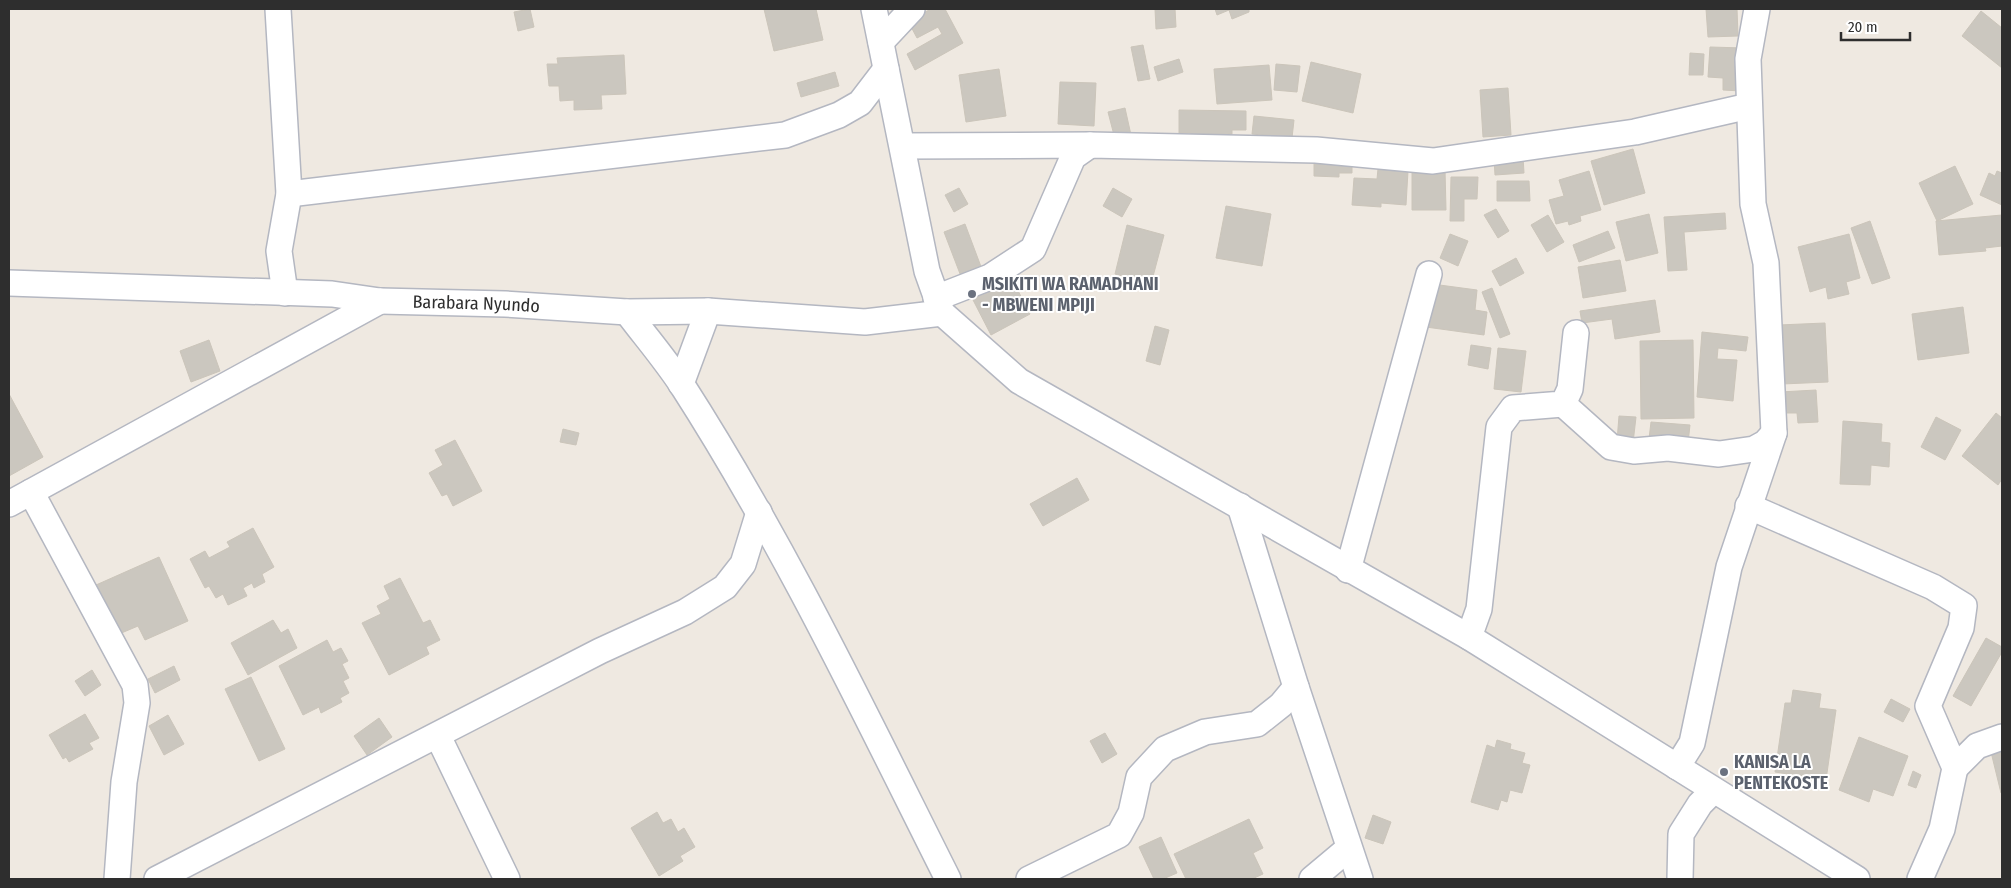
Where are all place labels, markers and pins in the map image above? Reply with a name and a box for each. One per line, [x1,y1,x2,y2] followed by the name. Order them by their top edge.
[982,273,1159,316] place label: MSIKITI WA RAMADHANI - MBWENI MPIJI
[966,288,978,300] marker: MSIKITI WA RAMADHANI - MBWENI MPIJI
[1734,751,1829,794] place label: KANISA LA PENTEKOSTE
[1718,766,1730,778] marker: KANISA LA PENTEKOSTE

